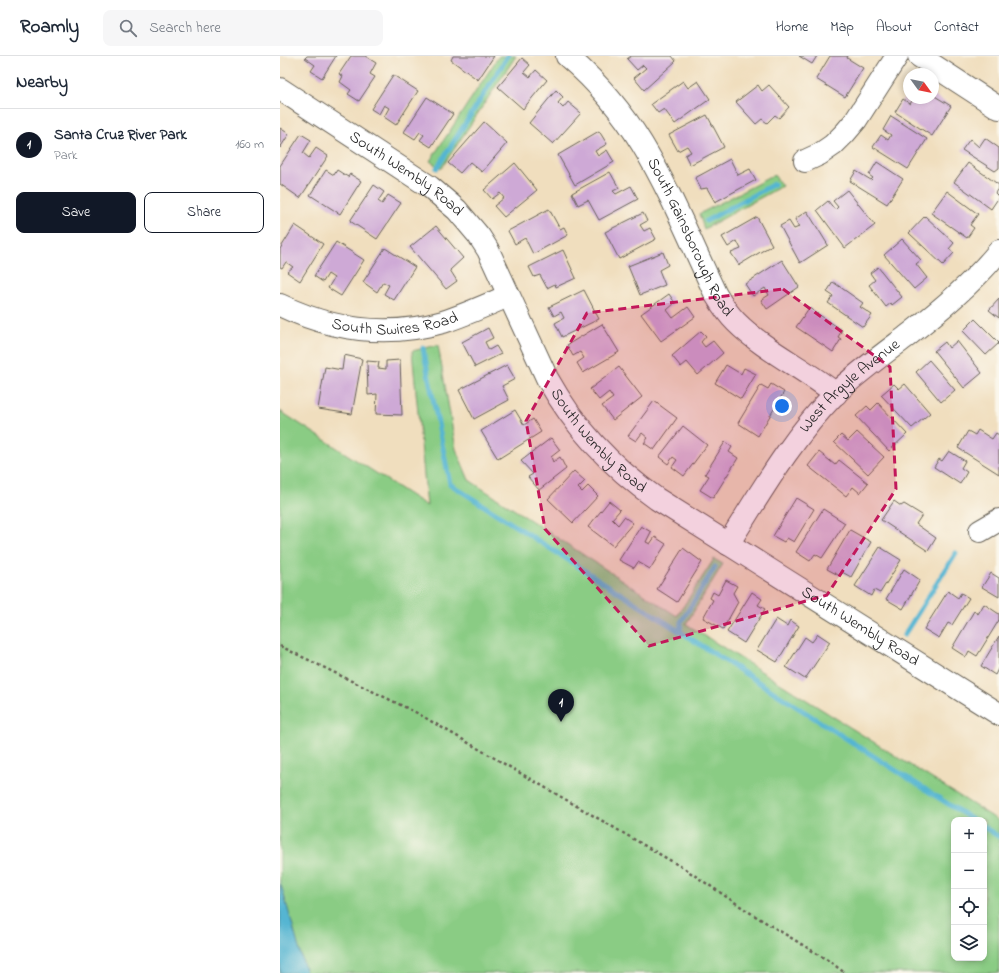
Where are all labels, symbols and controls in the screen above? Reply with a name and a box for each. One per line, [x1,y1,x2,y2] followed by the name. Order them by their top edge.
[103,10,383,46] search box
[20,14,79,41] text: Roamly
[117,17,139,39] icon: search
[149,17,221,39] text: Search here
[776,17,808,38] text: Home
[830,17,854,38] text: Map
[876,17,912,38] text: About
[934,17,979,38] text: Contact
[903,68,939,104] north arrow
[16,70,68,95] text: Nearby
[54,124,187,146] text: Santa Cruz River Park
[344,125,469,222] street label: South Wembly Road
[27,135,31,154] text: 1
[235,135,264,154] text: 160 m
[54,146,78,165] text: Park
[640,153,739,322] street label: South Gainsborough Road
[16,192,136,233] button: Save
[144,192,264,233] button: Share
[329,306,461,342] street label: South Swires Road
[794,333,906,438] street label: West Argyle Avenue
[544,384,652,499] street label: South Wembly Road
[772,396,792,416] your location
[796,580,924,673] street label: South Wembly Road
[548,689,574,722] pin: 1
[951,817,987,961] map controls
[951,817,987,853] button: +
[951,853,987,889] button: −
[951,889,987,925] button: locate
[951,925,987,961] button: layers

